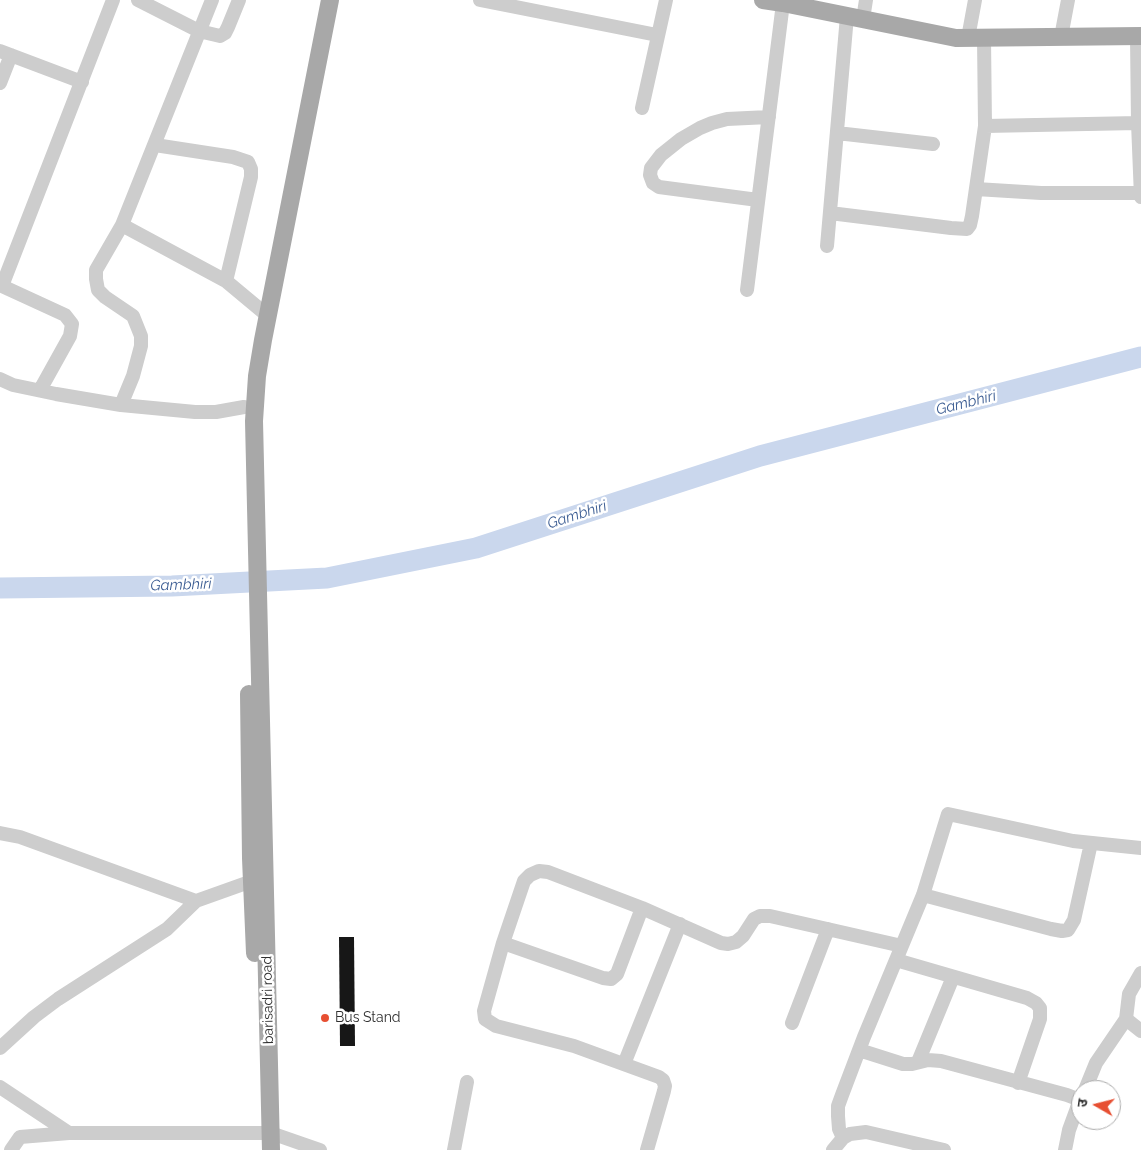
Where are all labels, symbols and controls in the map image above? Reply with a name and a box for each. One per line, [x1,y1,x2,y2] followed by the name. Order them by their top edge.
[934,387,998,419] water label: Gambhiri
[545,497,609,533] water label: Gambhiri
[150,575,212,595] water label: Gambhiri
[259,956,277,1044] street label: barisadri road
[335,1010,401,1026] place label: Bus Stand
[319,1012,331,1024] marker: Bus Stand
[1071,1080,1121,1130] north arrow
[1074,1098,1091,1108] text: उ

